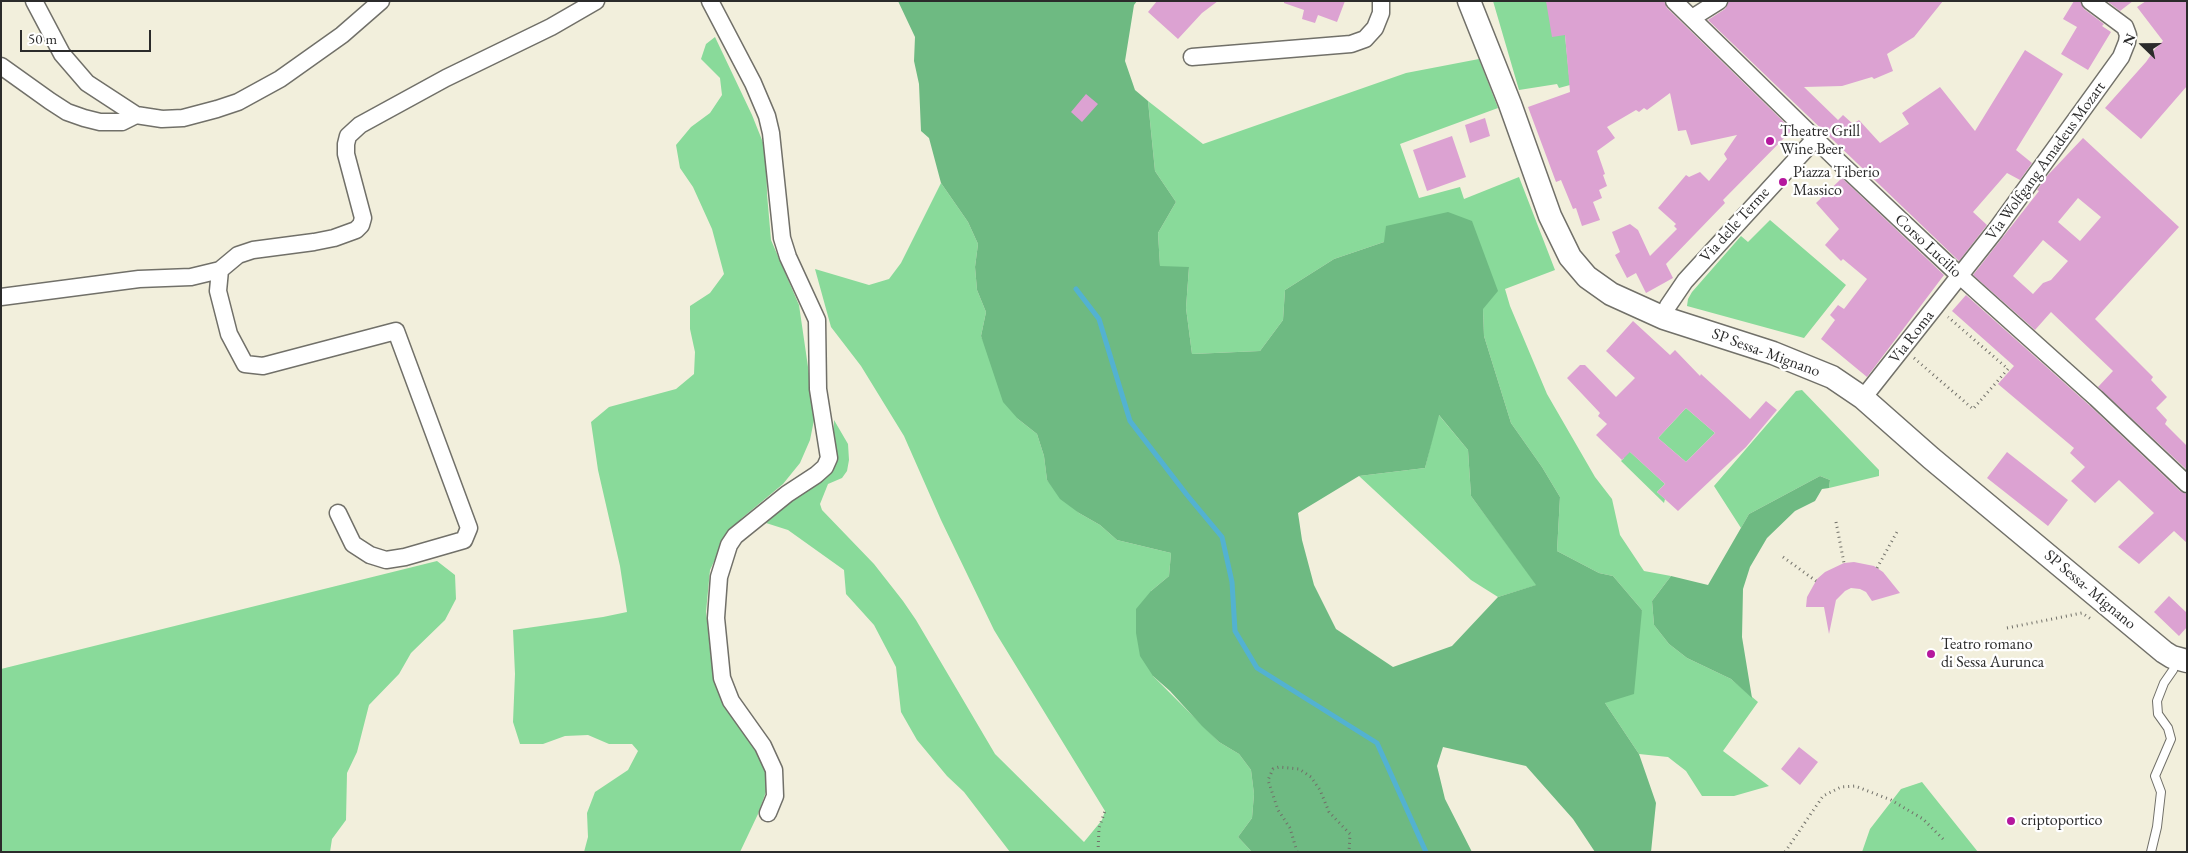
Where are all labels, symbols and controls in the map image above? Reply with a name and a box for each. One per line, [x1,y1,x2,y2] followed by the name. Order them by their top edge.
[22,20,154,52] scale bar
[2118,20,2168,70] north arrow
[28,29,57,48] text: 50 m
[2119,31,2140,48] text: N
[1982,78,2110,244] street label: Via Wolfgang Amadeus Mozart
[1780,122,1860,160] place label: Theatre Grill Wine Beer
[1764,135,1776,147] marker: Theatre Grill Wine Beer
[1793,163,1880,201] place label: Piazza Tiberio Massico
[1777,176,1789,188] marker: Piazza Tiberio Massico
[1696,183,1774,267] street label: Via delle Terme
[1890,210,1966,282] street label: Corso Lucilio
[1885,307,1939,367] street label: Via Roma
[1709,324,1823,382] street label: SP Sessa- Mignano
[2040,546,2140,634] street label: SP Sessa- Mignano
[1941,635,2044,673] place label: Teatro romano di Sessa Aurunca
[1925,648,1937,660] marker: Teatro romano di Sessa Aurunca
[2021,811,2102,831] place label: criptoportico
[2005,815,2017,827] marker: criptoportico

